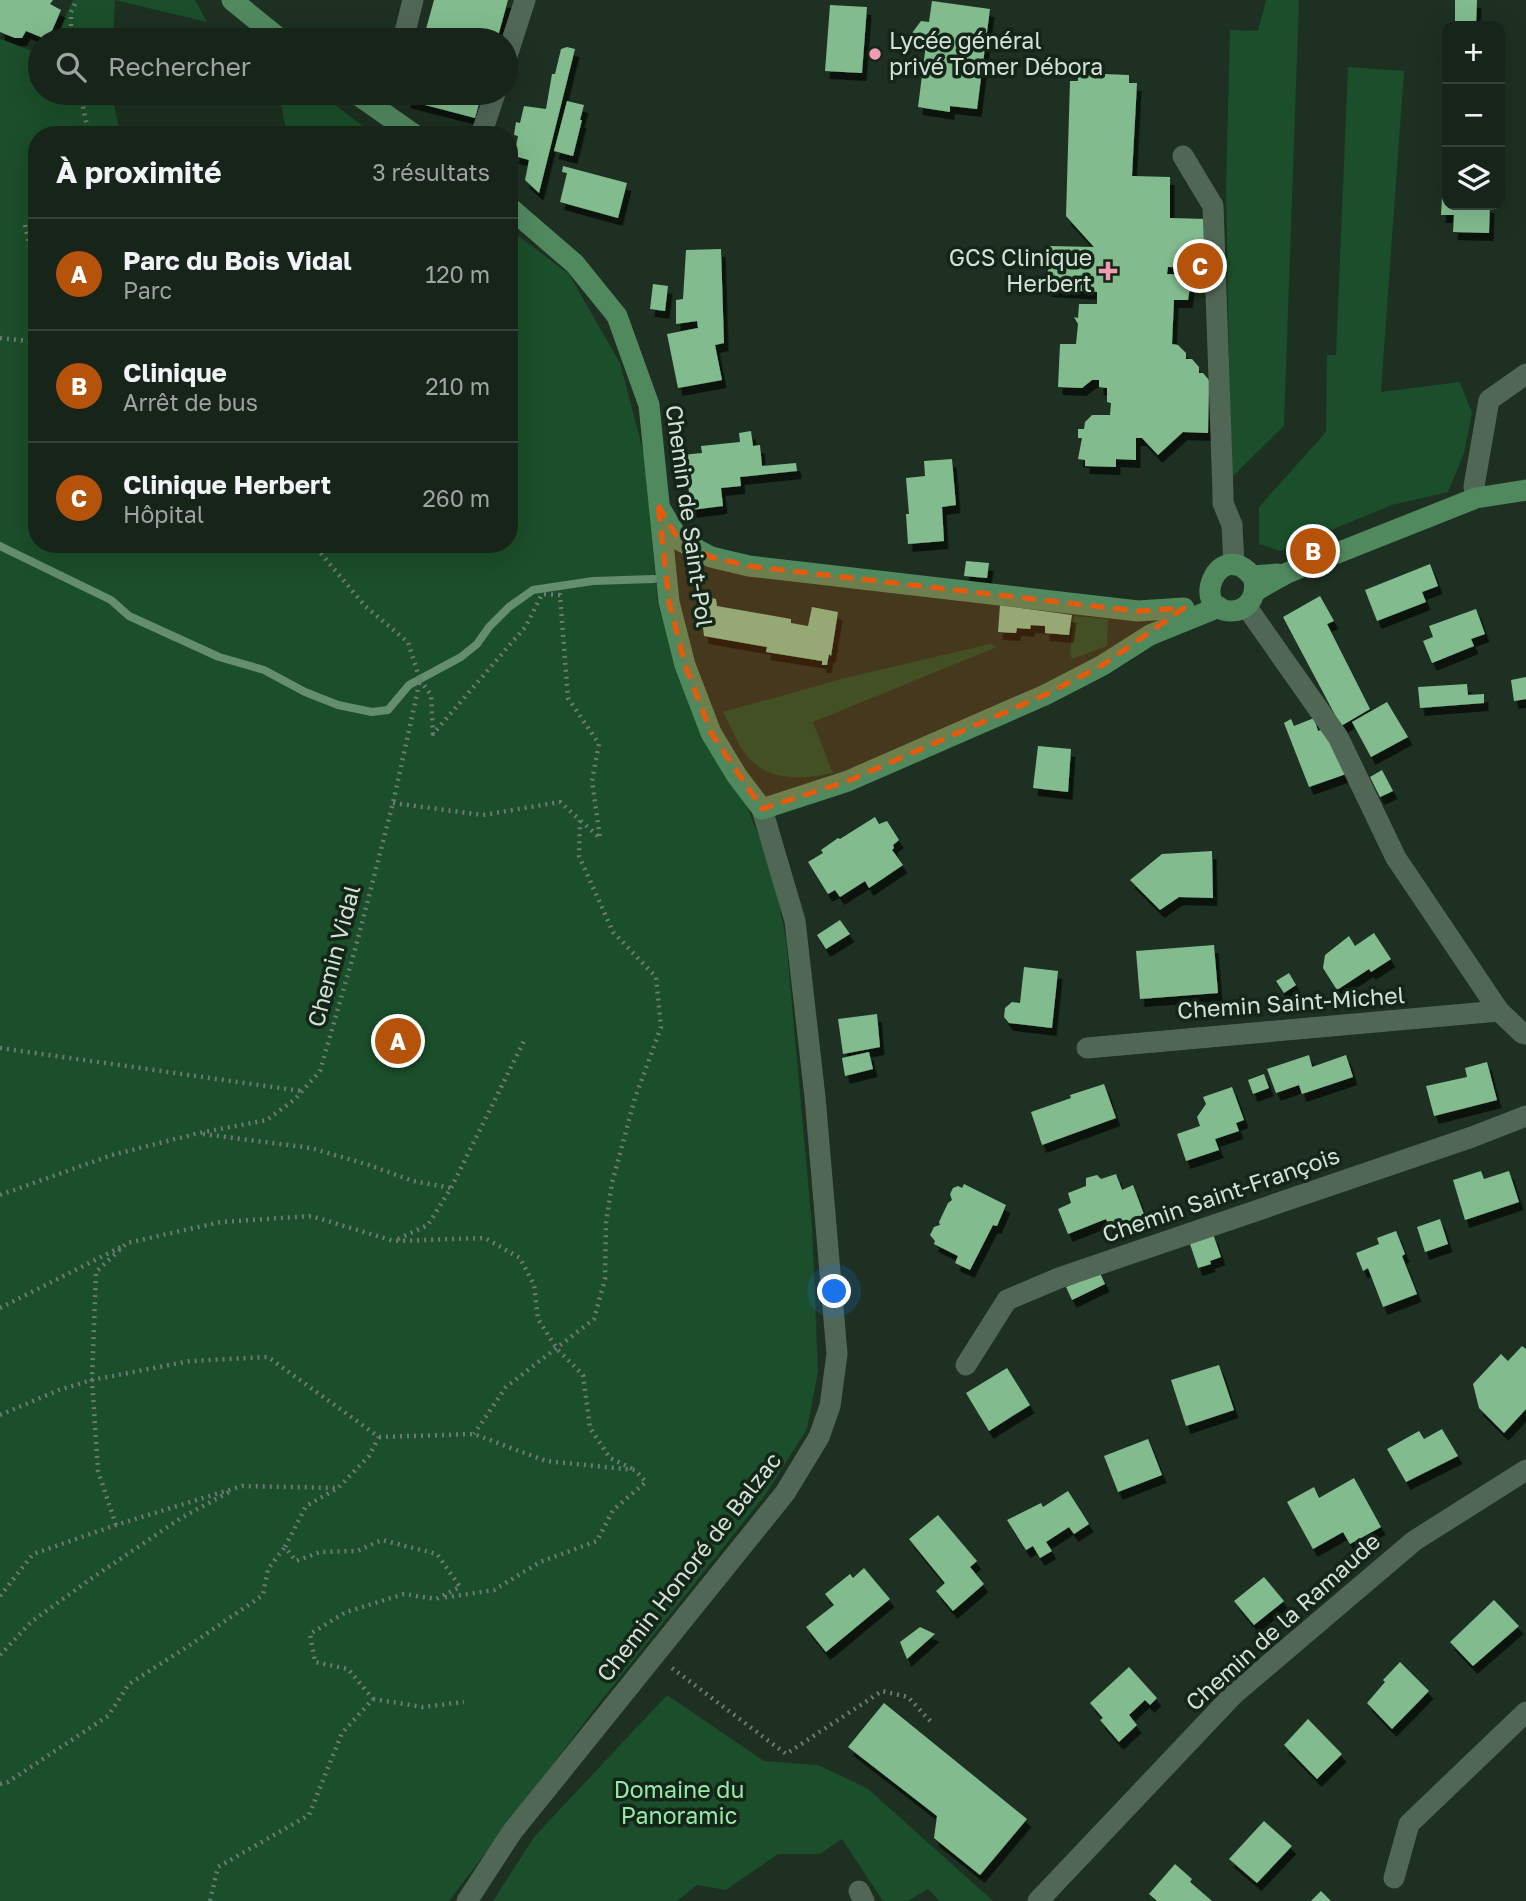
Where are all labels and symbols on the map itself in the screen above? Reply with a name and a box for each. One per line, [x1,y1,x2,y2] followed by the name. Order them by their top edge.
[889,26,1103,80] place label: Lycée général privé Tomer Débora
[867,46,883,62] marker: Lycée général privé Tomer Débora
[1177,240,1223,292] pin: C
[949,243,1092,297] place label: GCS Clinique Herbert
[1098,261,1118,281] marker: GCS Clinique Herbert
[661,403,719,629] street label: Chemin de Saint-Pol
[1290,525,1336,577] pin: B
[301,882,365,1030] street label: Chemin Vidal
[1176,980,1406,1024] street label: Chemin Saint-Michel
[375,1015,421,1067] pin: A
[1098,1140,1343,1248] street label: Chemin Saint-François
[817,1274,851,1308] your location
[590,1446,786,1687] street label: Chemin Honoré de Balzac
[1179,1527,1385,1716] street label: Chemin de la Ramaude
[614,1775,744,1829] park label: Domaine du Panoramic

